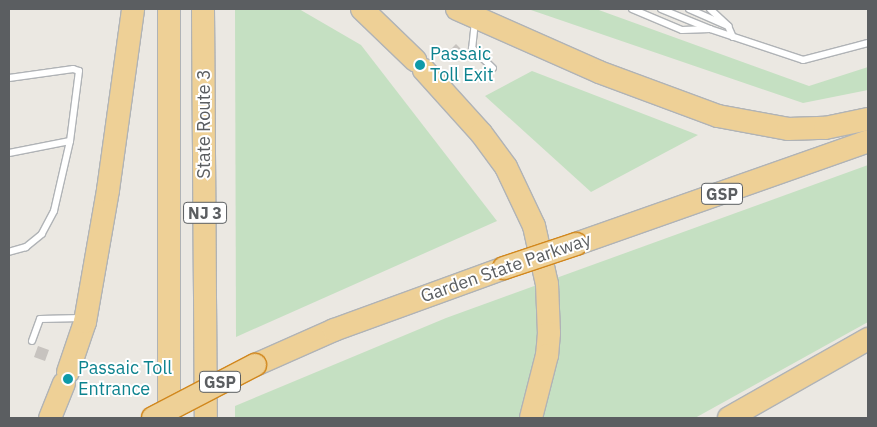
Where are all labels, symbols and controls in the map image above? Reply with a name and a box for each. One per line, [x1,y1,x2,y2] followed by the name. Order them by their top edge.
[430,44,494,86] place label: Passaic Toll Exit
[414,59,426,71] marker: Passaic Toll Exit
[193,69,215,179] street label: State Route 3
[701,180,743,208] road number: GSP
[182,200,228,227] road number: NJ 3
[418,229,594,307] street label: Garden State Parkway
[78,358,172,400] place label: Passaic Toll Entrance
[199,368,241,396] road number: GSP
[62,373,74,385] marker: Passaic Toll Entrance

